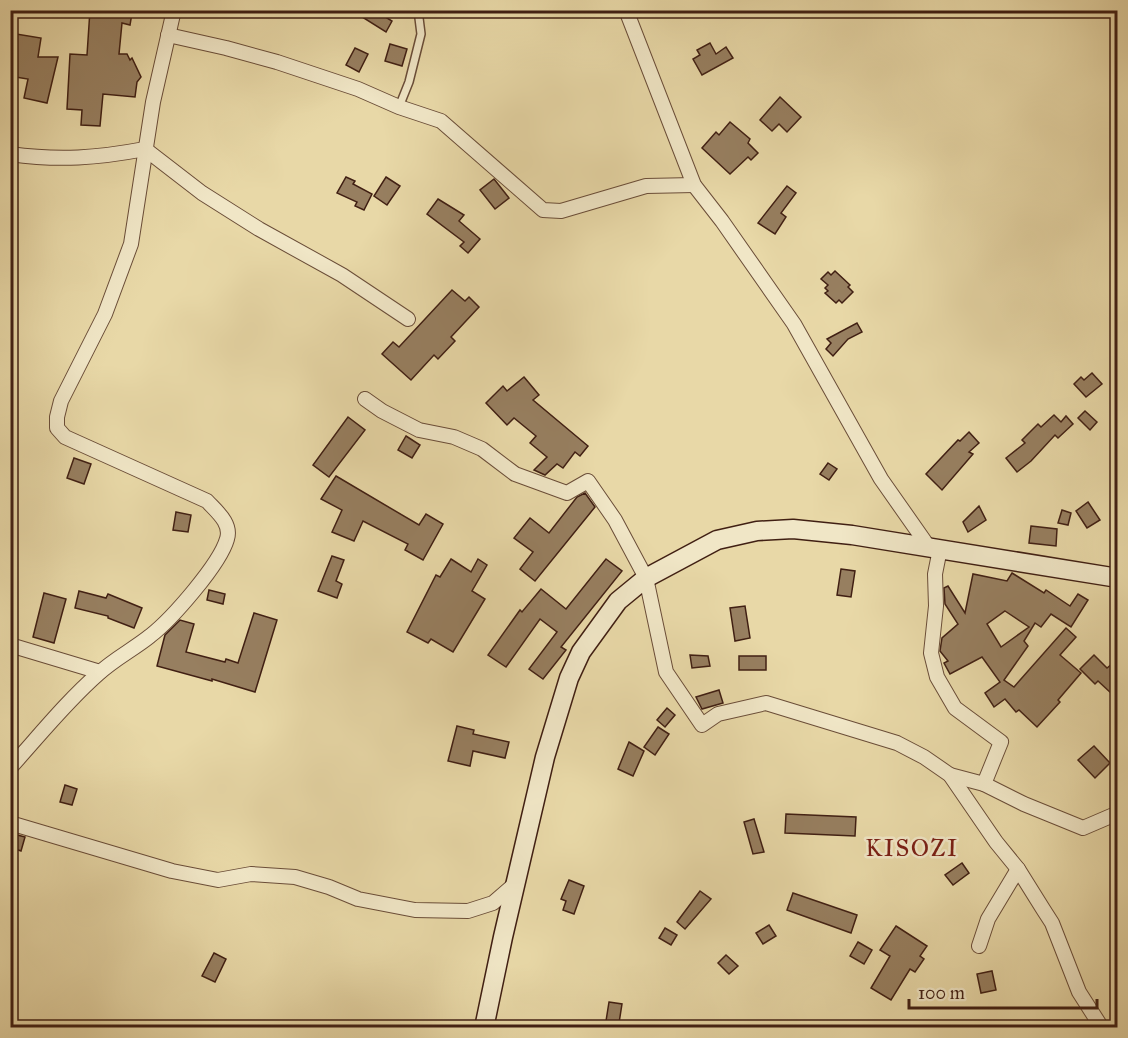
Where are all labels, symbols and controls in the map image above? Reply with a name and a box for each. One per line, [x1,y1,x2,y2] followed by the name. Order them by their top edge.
[865,833,959,863] district label: KISOZI
[909,972,1096,1010] scale bar
[918,982,965,1004] text: 100 m

